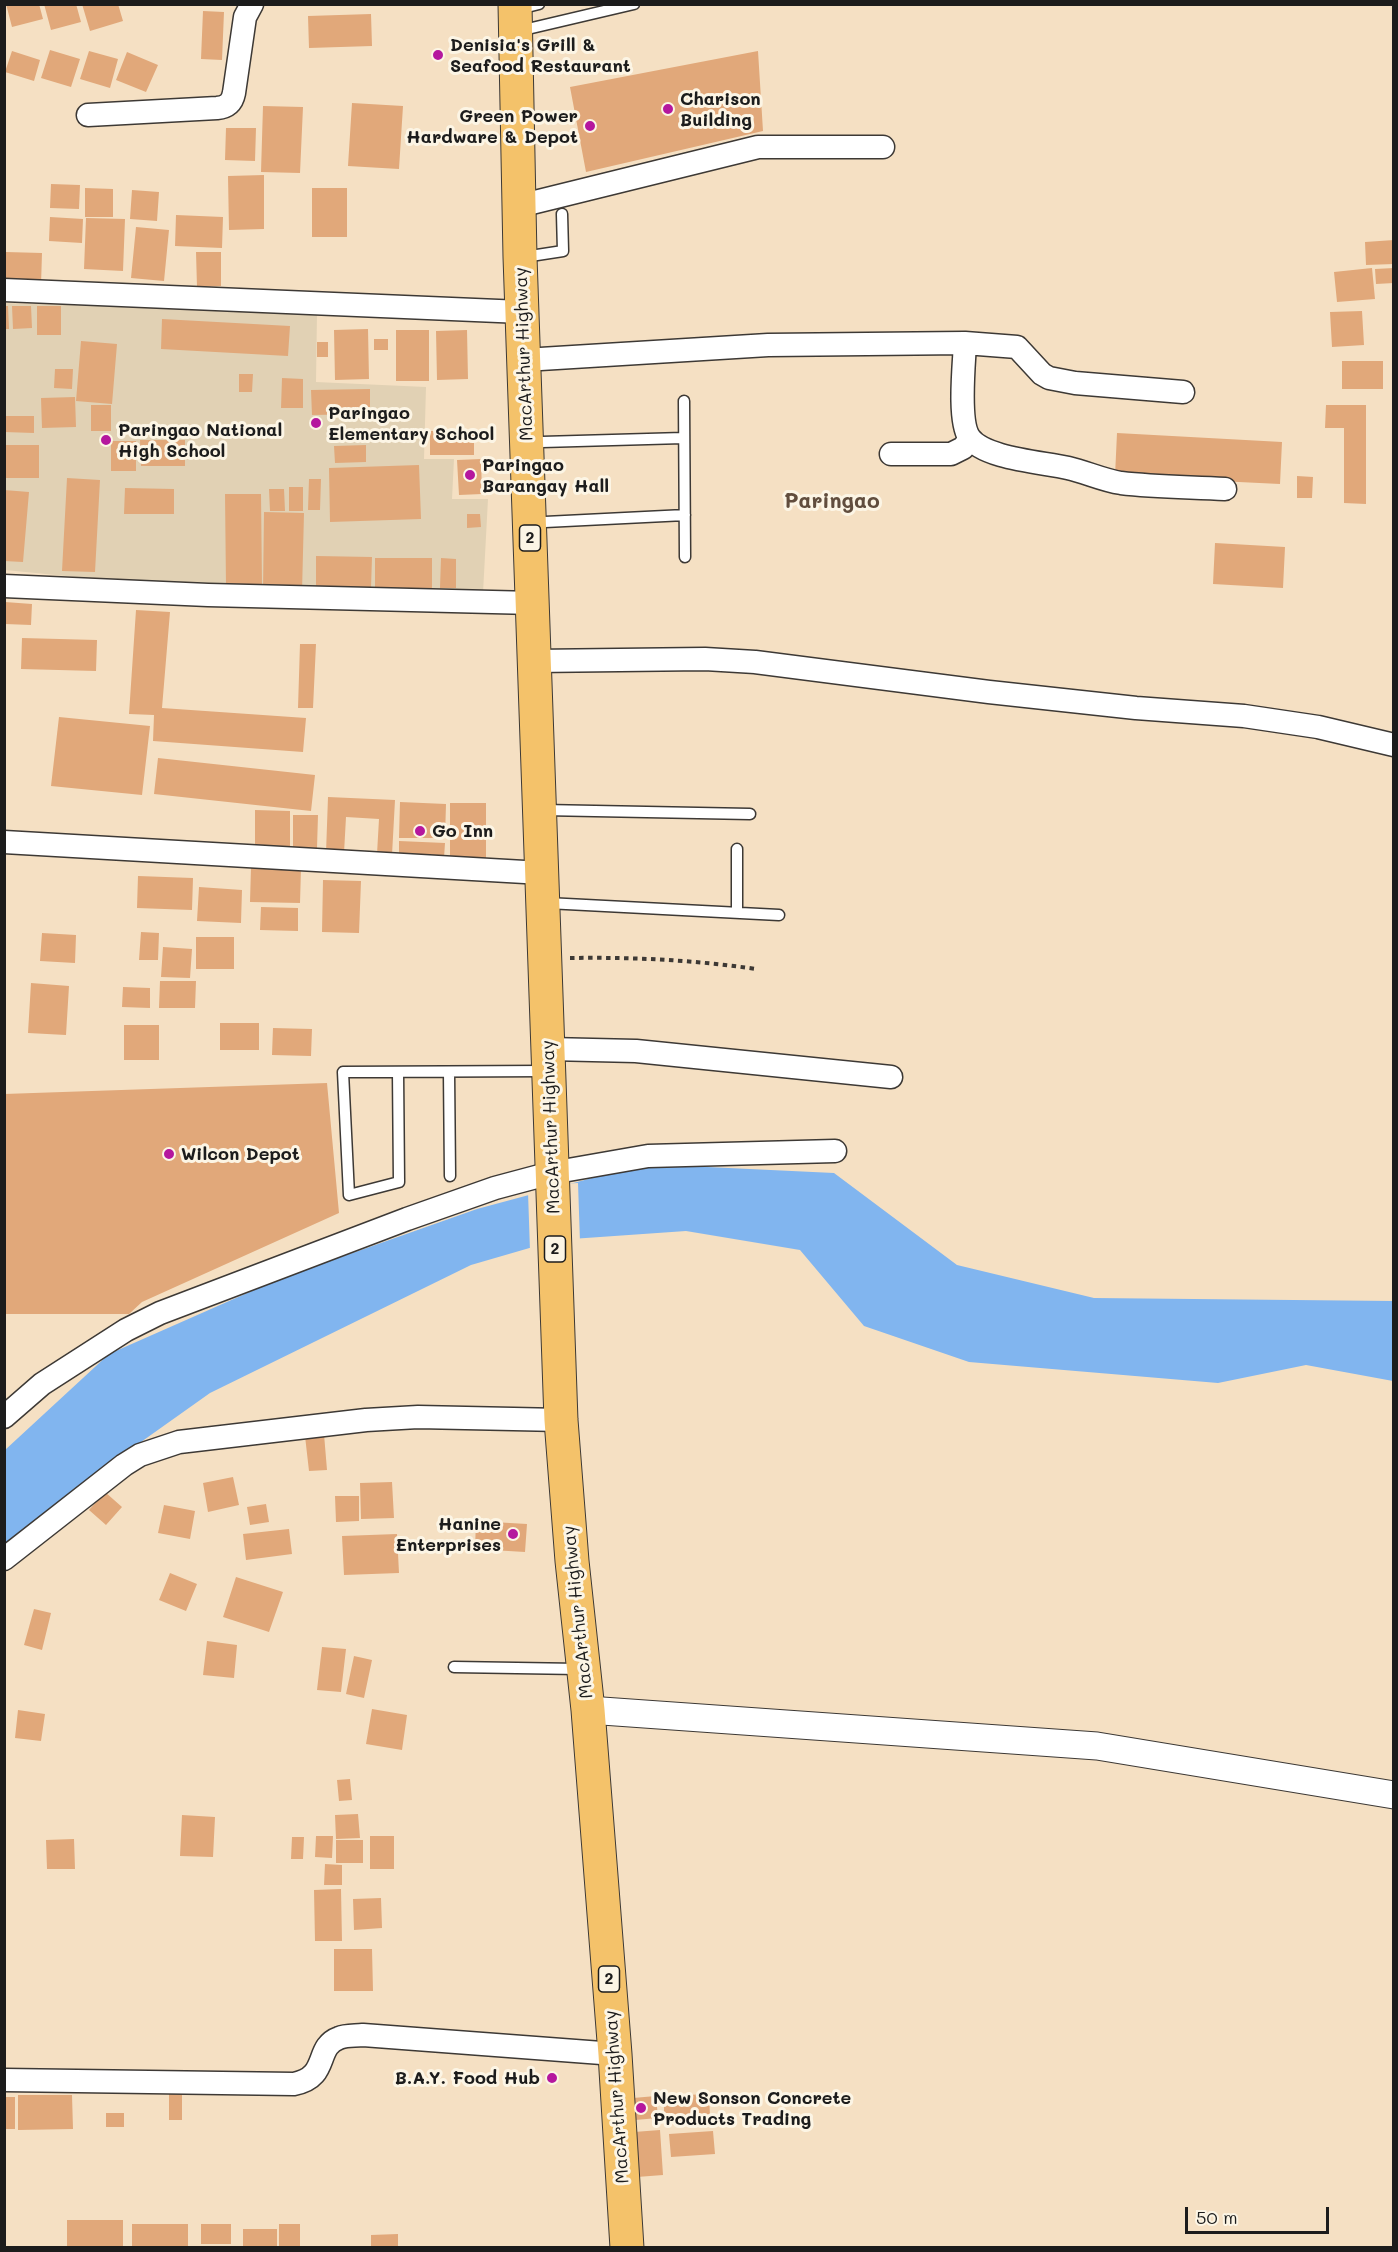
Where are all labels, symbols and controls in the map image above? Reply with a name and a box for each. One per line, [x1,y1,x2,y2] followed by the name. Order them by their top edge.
[450,34,631,76] place label: Denisia's Grill & Seafood Restaurant
[431,48,445,62] marker: Denisia's Grill & Seafood Restaurant
[680,88,761,130] place label: Charison Building
[661,102,675,116] marker: Charison Building
[406,105,578,148] place label: Green Power Hardware & Depot
[583,119,597,133] marker: Green Power Hardware & Depot
[510,267,538,441] street label: MacArthur Highway
[328,402,494,444] place label: Paringao Elementary School
[309,416,323,430] marker: Paringao Elementary School
[118,419,282,462] place label: Paringao National High School
[99,433,113,447] marker: Paringao National High School
[482,454,609,496] place label: Paringao Barangay Hall
[463,468,477,482] marker: Paringao Barangay Hall
[784,489,880,515] district label: Paringao
[520,525,540,551] road number: 2
[432,820,493,842] place label: Go Inn
[413,824,427,838] marker: Go Inn
[537,1040,565,1214] street label: MacArthur Highway
[181,1143,300,1165] place label: Wilcon Depot
[162,1147,176,1161] marker: Wilcon Depot
[544,1236,566,1262] road number: 2
[395,1513,501,1556] place label: Hanine Enterprises
[558,1524,598,1700] street label: MacArthur Highway
[506,1527,520,1541] marker: Hanine Enterprises
[598,1966,620,1992] road number: 2
[600,2010,634,2184] street label: MacArthur Highway
[395,2067,540,2089] place label: B.A.Y. Food Hub
[545,2071,559,2085] marker: B.A.Y. Food Hub
[653,2087,851,2130] place label: New Sonson Concrete Products Trading
[634,2101,648,2115] marker: New Sonson Concrete Products Trading
[1188,2195,1332,2233] scale bar
[1196,2205,1238,2229] text: 50 m

